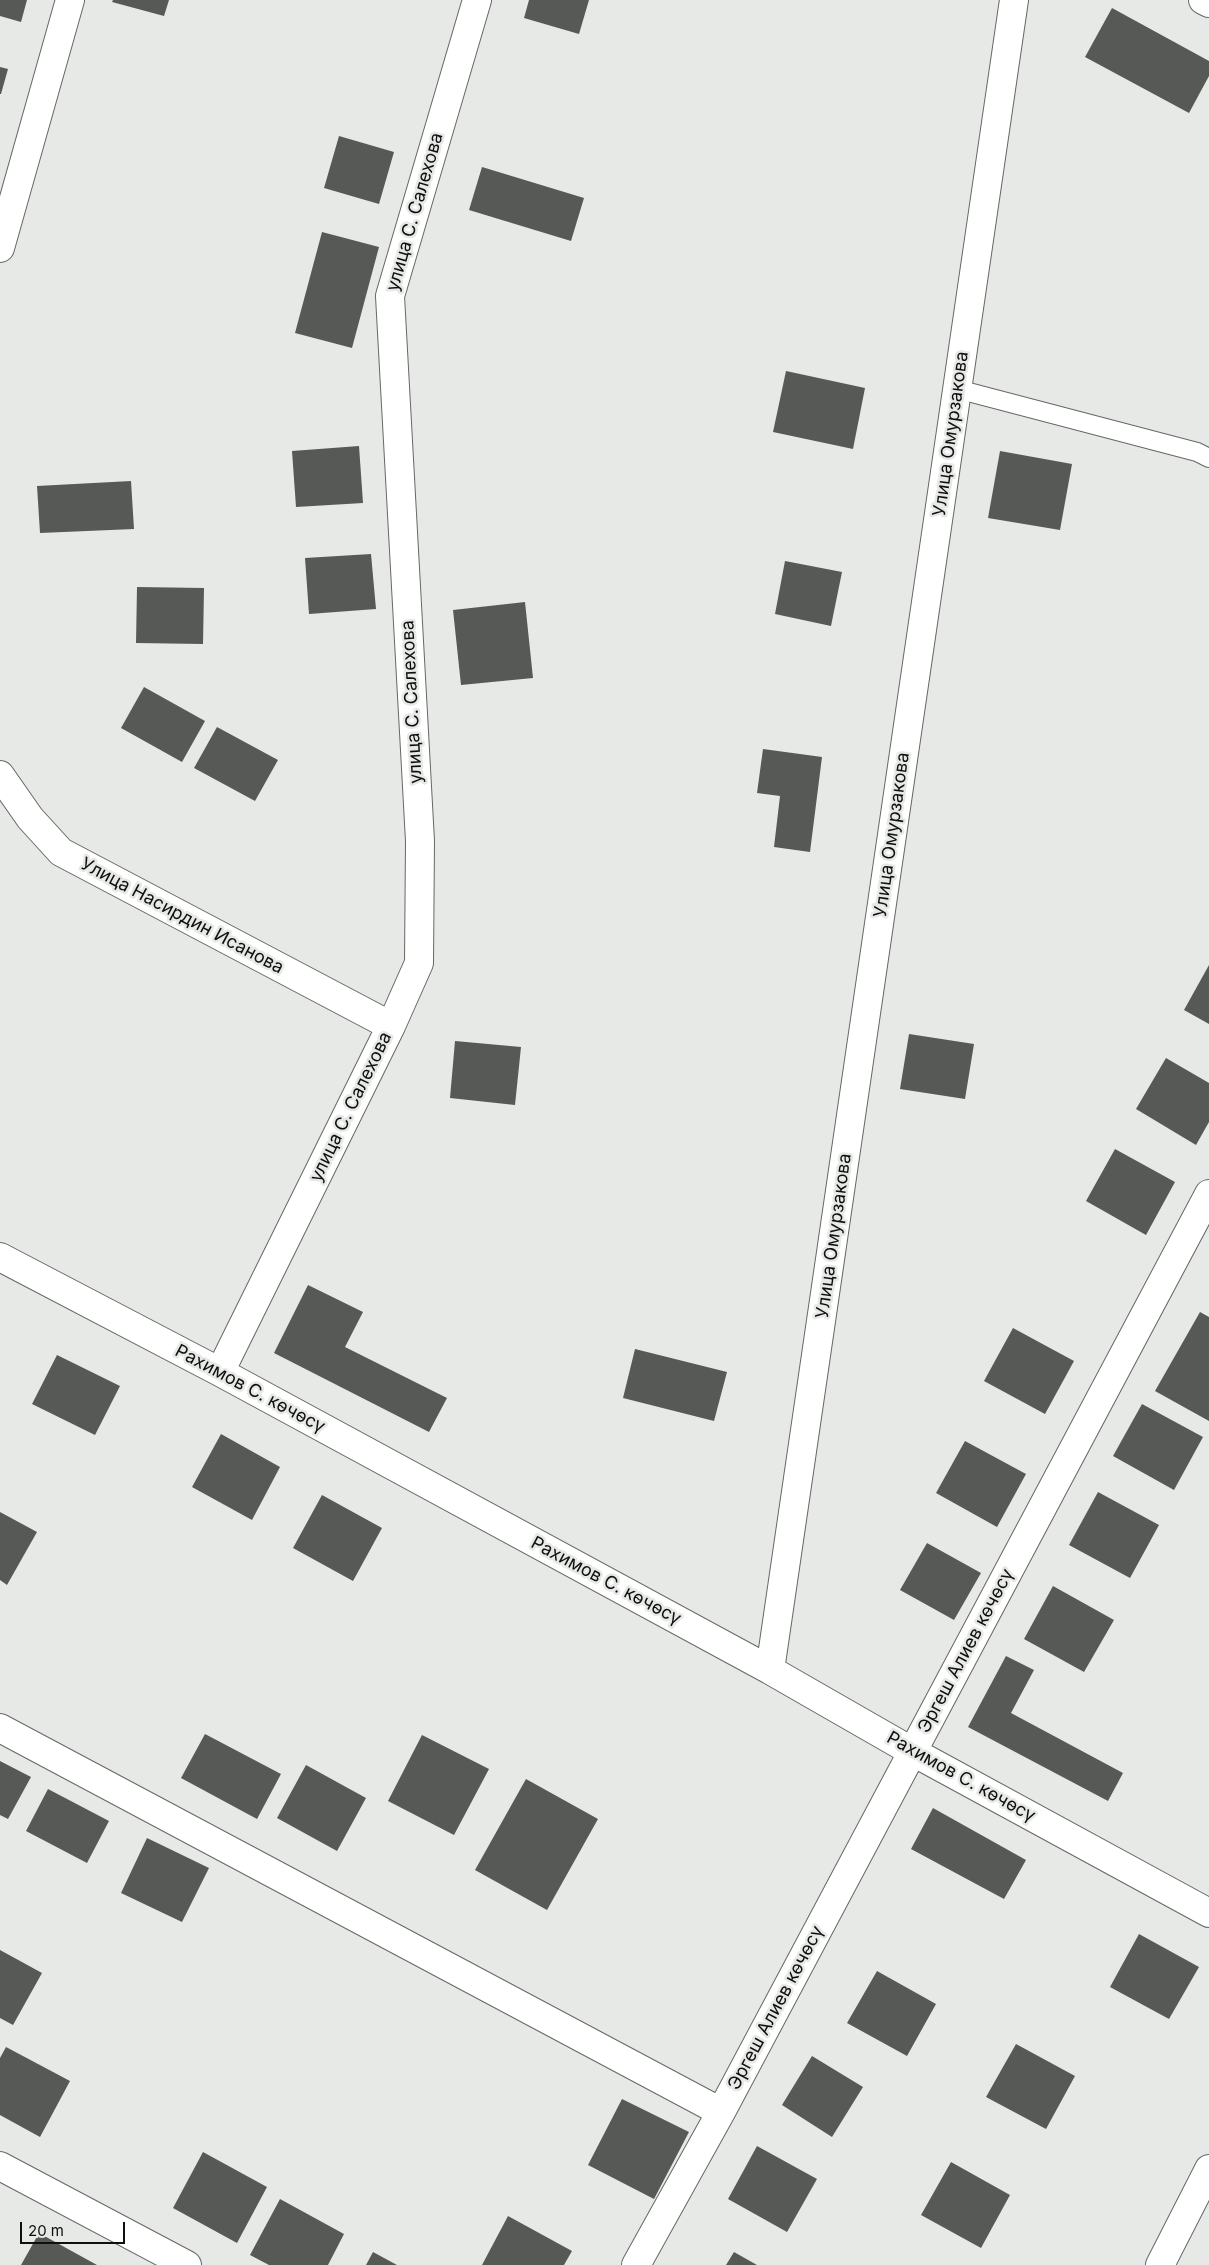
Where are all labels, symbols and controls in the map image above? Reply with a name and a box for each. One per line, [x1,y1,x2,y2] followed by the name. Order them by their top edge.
[382,130,448,294] street label: улица С. Салехова
[929,350,973,518] street label: Улица Омурзакова
[397,620,427,784] street label: улица С. Салехова
[870,751,914,919] street label: Улица Омурзакова
[77,853,287,979] street label: Улица Насирдин Исанова
[305,1029,397,1185] street label: улица С. Салехова
[812,1152,856,1320] street label: Улица Омурзакова
[171,1340,329,1438] street label: Рахимов С. көчөсү
[527,1532,685,1630] street label: Рахимов С. көчөсү
[914,1565,1018,1737] street label: Эргеш Алиев көчөсү
[883,1727,1039,1827] street label: Рахимов С. көчөсү
[724,1922,828,2094] street label: Эргеш Алиев көчөсү
[22,2212,128,2244] scale bar
[28,2221,64,2240] text: 20 m

